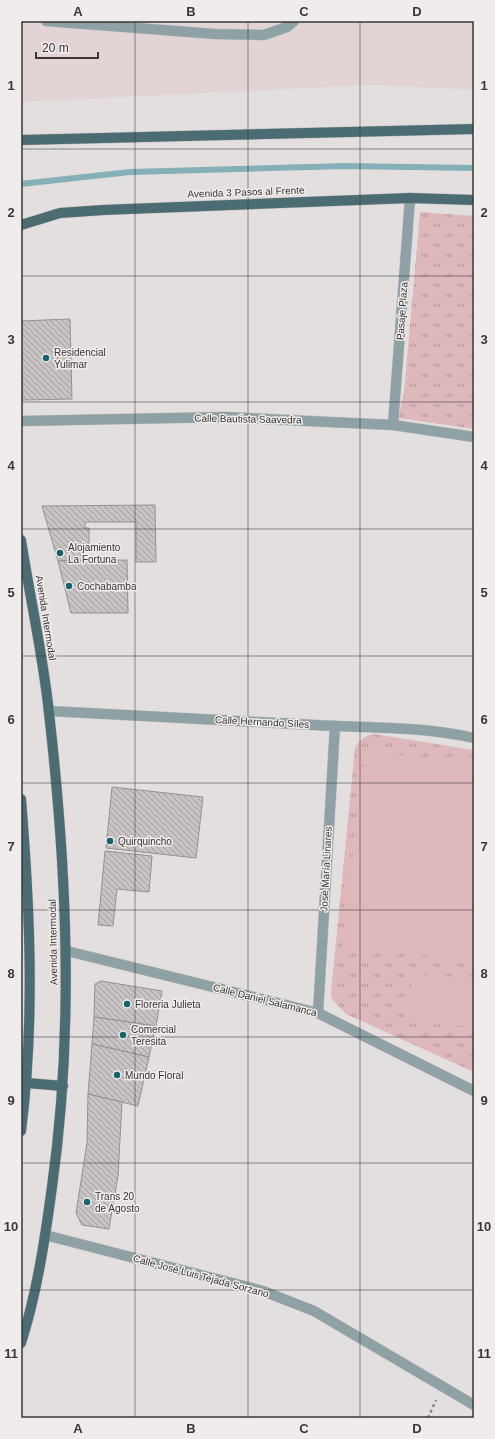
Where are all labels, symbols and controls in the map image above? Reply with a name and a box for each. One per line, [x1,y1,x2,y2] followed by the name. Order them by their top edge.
[73,4,83,19] text: A
[186,4,196,19] text: B
[299,4,309,19] text: C
[412,4,422,19] text: D
[36,34,98,60] scale bar
[42,41,69,55] text: 20 m
[7,78,15,93] text: 1
[480,78,488,93] text: 1
[187,184,305,200] street label: Avenida 3 Pasos al Frente
[7,205,15,220] text: 2
[480,205,488,220] text: 2
[394,281,410,341] street label: Pasaje Plaza
[7,332,15,347] text: 3
[480,332,488,347] text: 3
[54,347,106,370] place label: Residencial Yulimar
[41,353,51,363] marker: Residencial Yulimar
[194,413,302,425] street label: Calle Bautista Saavedra
[7,458,15,473] text: 4
[480,458,488,473] text: 4
[68,542,121,565] place label: Alojamiento La Fortuna
[55,548,65,558] marker: Alojamiento La Fortuna
[34,575,58,661] street label: Avenida Intermodal
[64,581,74,591] marker: Cochabamba
[77,581,137,592] place label: Cochabamba
[7,585,15,600] text: 5
[480,585,488,600] text: 5
[7,712,15,727] text: 6
[480,712,488,727] text: 6
[215,714,309,730] street label: Calle Hernando Síles
[318,826,334,912] street label: José María Linares
[105,836,115,846] marker: Quirquincho
[118,836,172,847] place label: Quirquincho
[7,839,15,854] text: 7
[480,839,488,854] text: 7
[47,899,59,985] street label: Avenida Intermodal
[7,966,15,981] text: 8
[480,966,488,981] text: 8
[212,982,319,1018] street label: Calle Daniel Salamanca
[122,999,132,1009] marker: Floreria Julieta
[135,999,201,1010] place label: Floreria Julieta
[131,1024,176,1047] place label: Comercial Teresita
[118,1030,128,1040] marker: Comercial Teresita
[112,1070,122,1080] marker: Mundo Floral
[125,1070,183,1081] place label: Mundo Floral
[7,1093,15,1108] text: 9
[480,1093,488,1108] text: 9
[95,1191,140,1214] place label: Trans 20 de Agosto
[82,1197,92,1207] marker: Trans 20 de Agosto
[4,1219,18,1234] text: 10
[477,1219,491,1234] text: 10
[132,1253,270,1300] street label: Calle José Luis Tejada Sorzano
[4,1346,18,1361] text: 11
[477,1346,491,1361] text: 11
[73,1421,83,1436] text: A
[186,1421,196,1436] text: B
[299,1421,309,1436] text: C
[412,1421,422,1436] text: D

